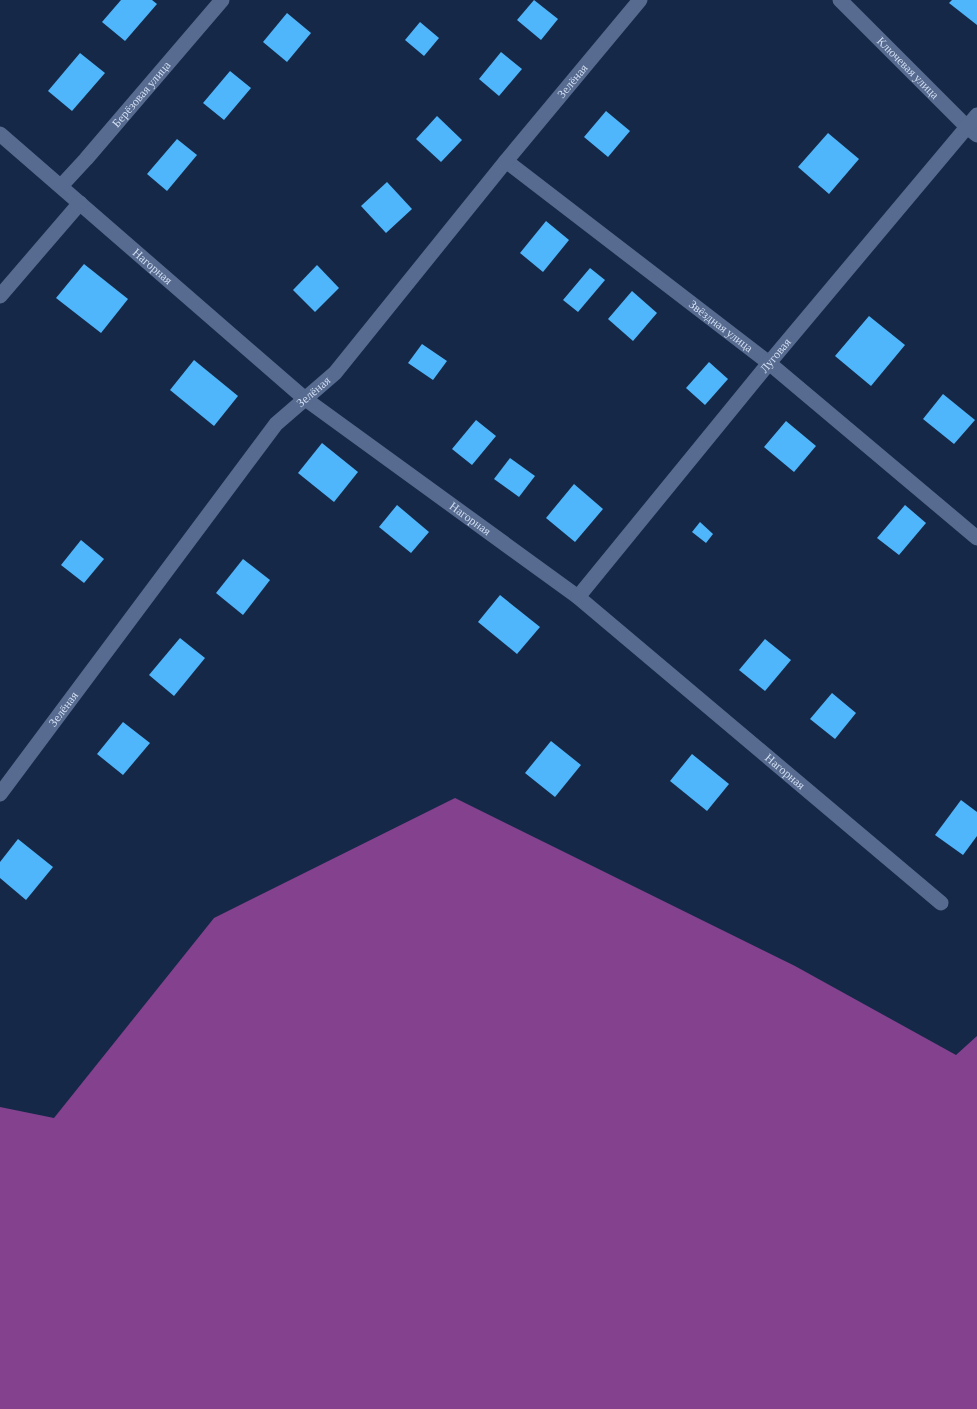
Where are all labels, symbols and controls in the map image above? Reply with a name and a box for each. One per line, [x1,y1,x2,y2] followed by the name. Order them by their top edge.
[874,34,942,102] street label: Ключевая улица
[109,58,174,130] street label: Берёзовая улица
[554,61,591,101] street label: Зелёная
[130,245,176,288] street label: Нагорная
[686,297,756,355] street label: Звёздная улица
[757,335,794,376] street label: Луговая
[294,373,333,410] street label: Зелёная
[447,499,494,539] street label: Нагорная
[46,688,81,729] street label: Зелёная
[762,751,808,793] street label: Нагорная

